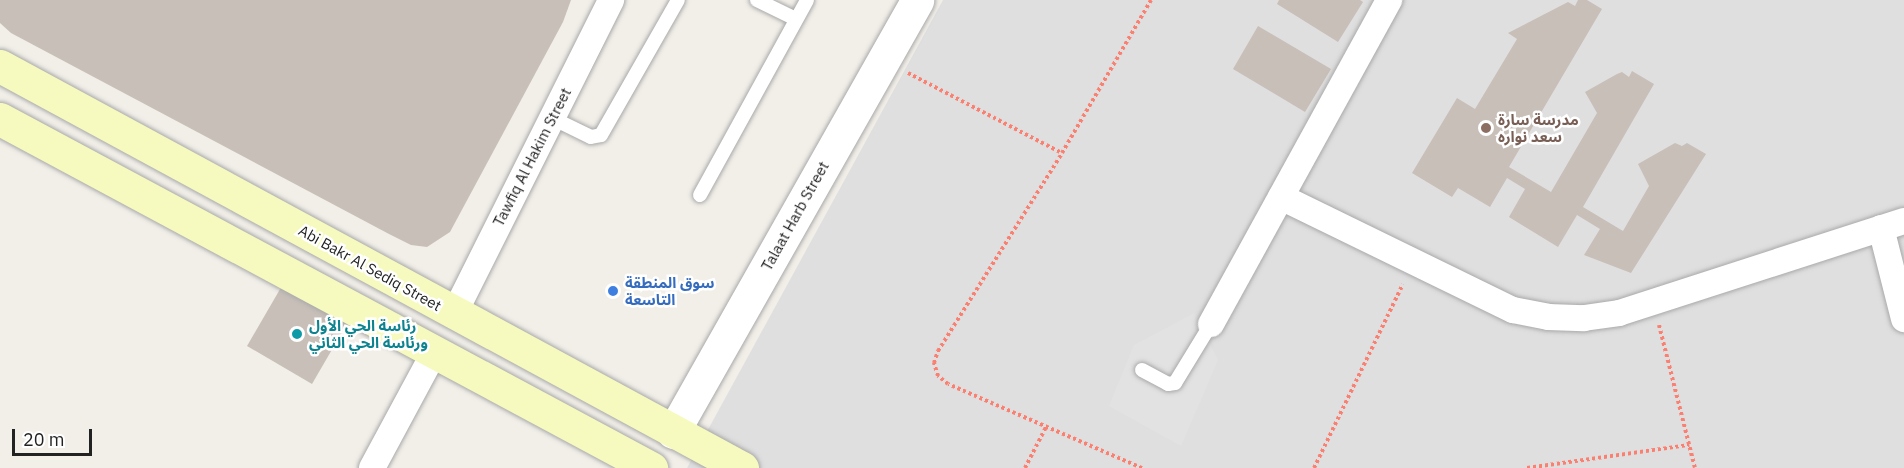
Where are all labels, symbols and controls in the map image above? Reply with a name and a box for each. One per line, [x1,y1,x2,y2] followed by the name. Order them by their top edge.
[489,85,575,229] street label: Tawfiq Al Hakim Street
[1498,110,1579,145] place label: مدرسة سارة سعد نواره
[1479,121,1493,135] marker: مدرسة سارة سعد نواره
[758,158,832,274] street label: Talaat Harb Street
[296,221,444,315] street label: Abi Bakr Al Sediq Street
[625,273,715,308] place label: سوق المنطقة التاسعة
[606,284,620,298] marker: سوق المنطقة التاسعة
[309,316,428,351] place label: رئاسة الحي الأول ورئاسة الحي الثاني
[290,327,304,341] marker: رئاسة الحي الأول ورئاسة الحي الثاني
[15,417,94,455] scale bar
[23,428,65,451] text: 20 m

